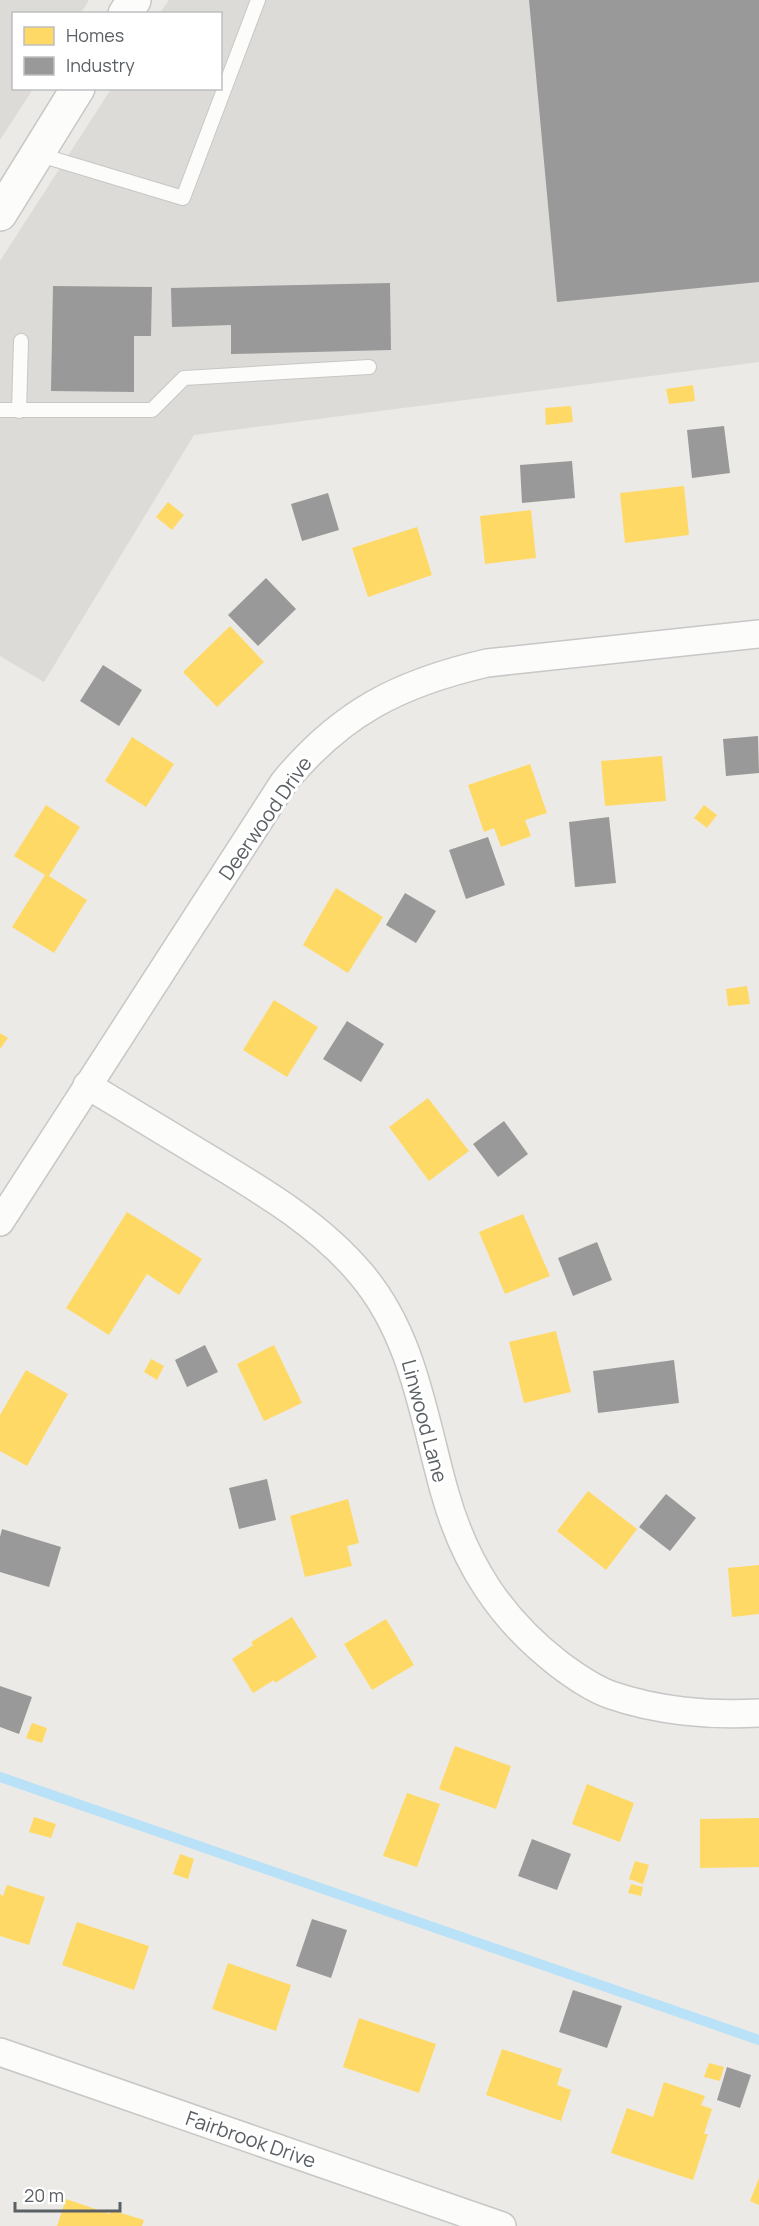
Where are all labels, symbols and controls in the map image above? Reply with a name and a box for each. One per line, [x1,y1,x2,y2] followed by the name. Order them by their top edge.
[12,12,222,90] legend
[66,23,124,47] text: Homes
[66,53,135,77] text: Industry
[212,751,318,885] street label: Deerwood Drive
[396,1357,454,1485] street label: Linwood Lane
[182,2104,320,2174] street label: Fairbrook Drive
[15,2175,120,2213] scale bar
[24,2183,64,2207] text: 20 m

